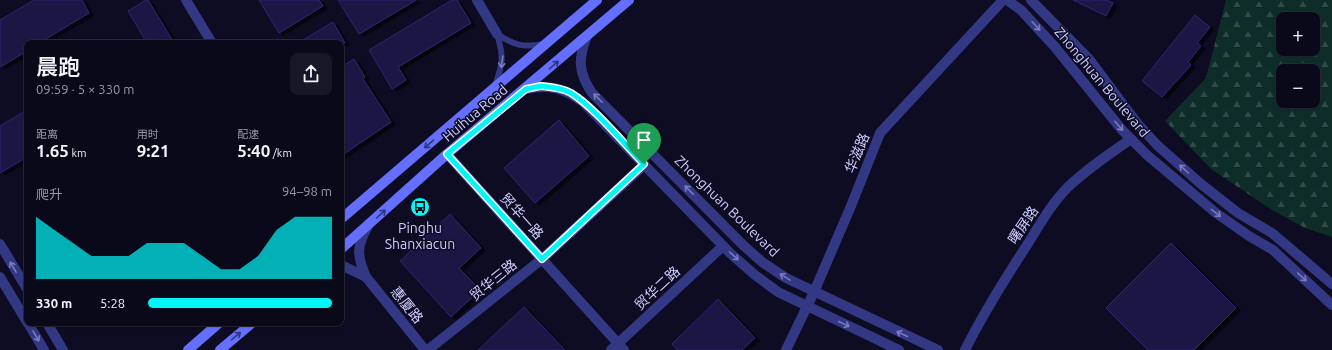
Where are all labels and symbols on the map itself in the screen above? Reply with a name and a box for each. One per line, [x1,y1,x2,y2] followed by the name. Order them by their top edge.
[1031,21,1040,31] one-way arrow
[1051,24,1153,140] street label: Zhonghuan Boulevard
[498,55,506,68] one-way arrow
[548,61,559,70] one-way arrow
[439,81,511,145] street label: Huihua Road
[593,93,602,103] one-way arrow
[1114,121,1123,132] one-way arrow
[627,123,661,164] pin
[842,131,872,175] street label: 华滋路
[424,139,435,148] one-way arrow
[672,152,782,260] street label: Zhonghuan Boulevard
[1179,165,1189,174] one-way arrow
[684,186,694,195] one-way arrow
[497,190,547,242] street label: 贸华一路
[409,196,431,218] bus stop icon: Pinghu Shanxiacun
[1005,203,1041,247] street label: 曙屏路
[376,209,386,219] one-way arrow
[1210,209,1221,217] one-way arrow
[385,220,455,252] place label: Pinghu Shanxiacun
[729,252,739,261] one-way arrow
[466,256,520,304] street label: 贸华三路
[9,261,17,273] one-way arrow
[631,263,683,313] street label: 贸华二路
[1297,272,1307,281] one-way arrow
[779,273,791,281] one-way arrow
[388,284,426,326] street label: 惠厦路
[838,321,850,328] one-way arrow
[897,330,909,337] one-way arrow
[32,331,40,342] one-way arrow
[231,332,242,341] one-way arrow

